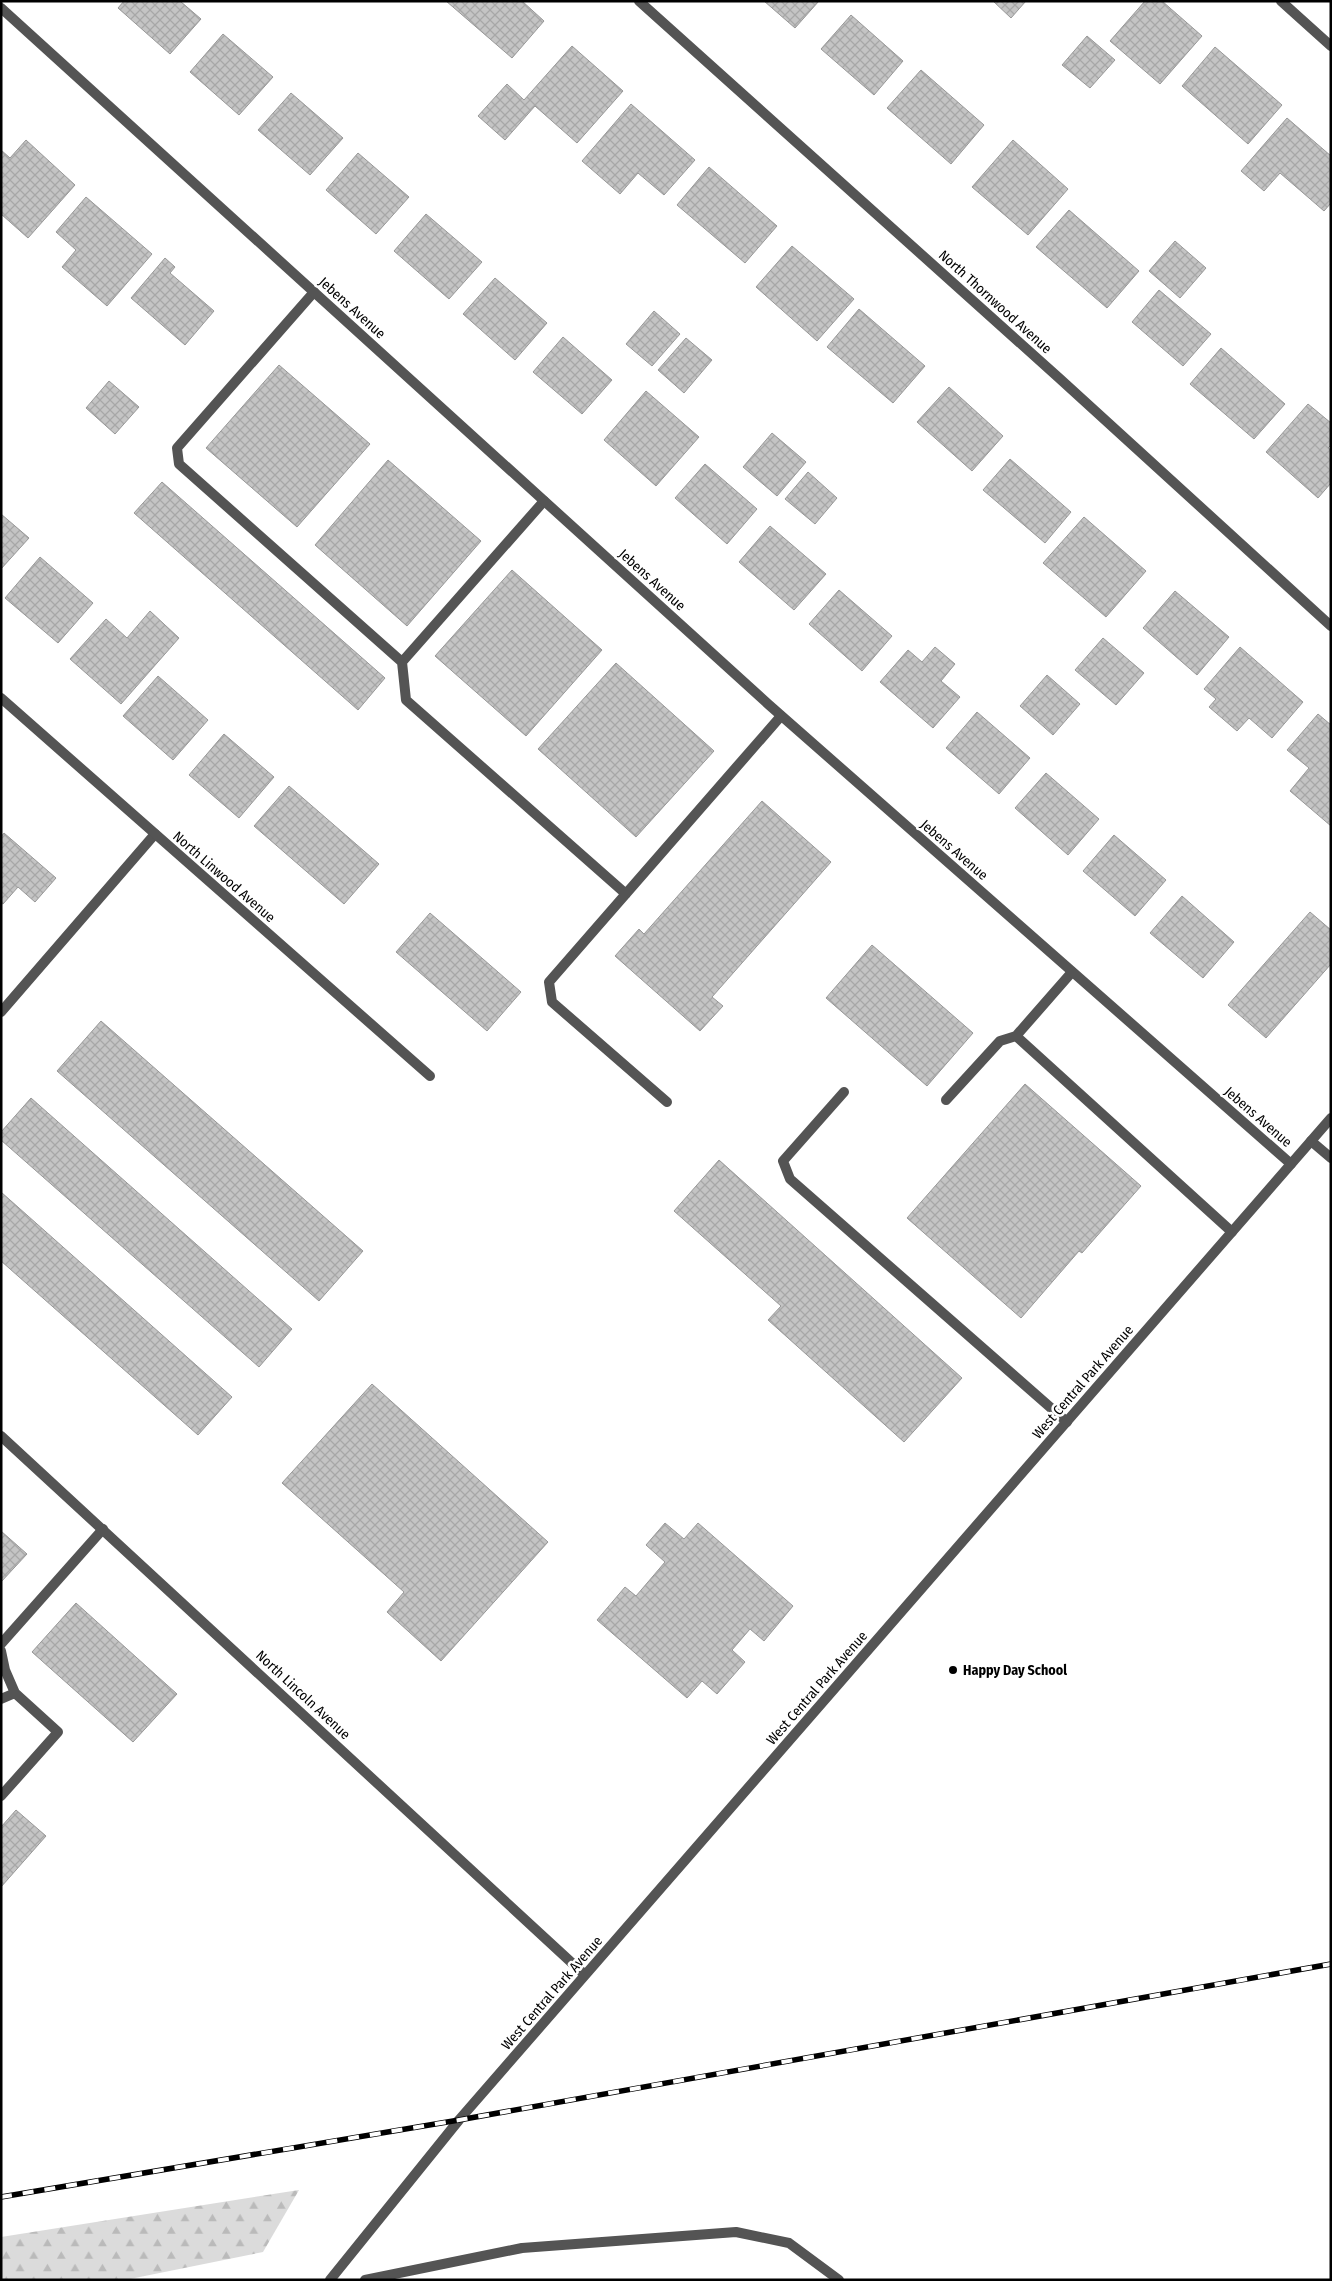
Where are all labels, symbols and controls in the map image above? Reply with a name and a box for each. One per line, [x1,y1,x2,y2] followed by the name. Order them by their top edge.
[935,247,1055,357] street label: North Thornwood Avenue
[315,274,389,342] street label: Jebens Avenue
[615,546,689,614] street label: Jebens Avenue
[917,816,991,884] street label: Jebens Avenue
[169,828,279,926] street label: North Linwood Avenue
[1221,1083,1295,1151] street label: Jebens Avenue
[1029,1322,1137,1442] street label: West Central Park Avenue
[763,1628,871,1748] street label: West Central Park Avenue
[252,1647,354,1743] street label: North Lincoln Avenue
[963,1662,1067,1679] place label: Happy Day School
[947,1664,959,1676] marker: Happy Day School
[498,1933,606,2053] street label: West Central Park Avenue

